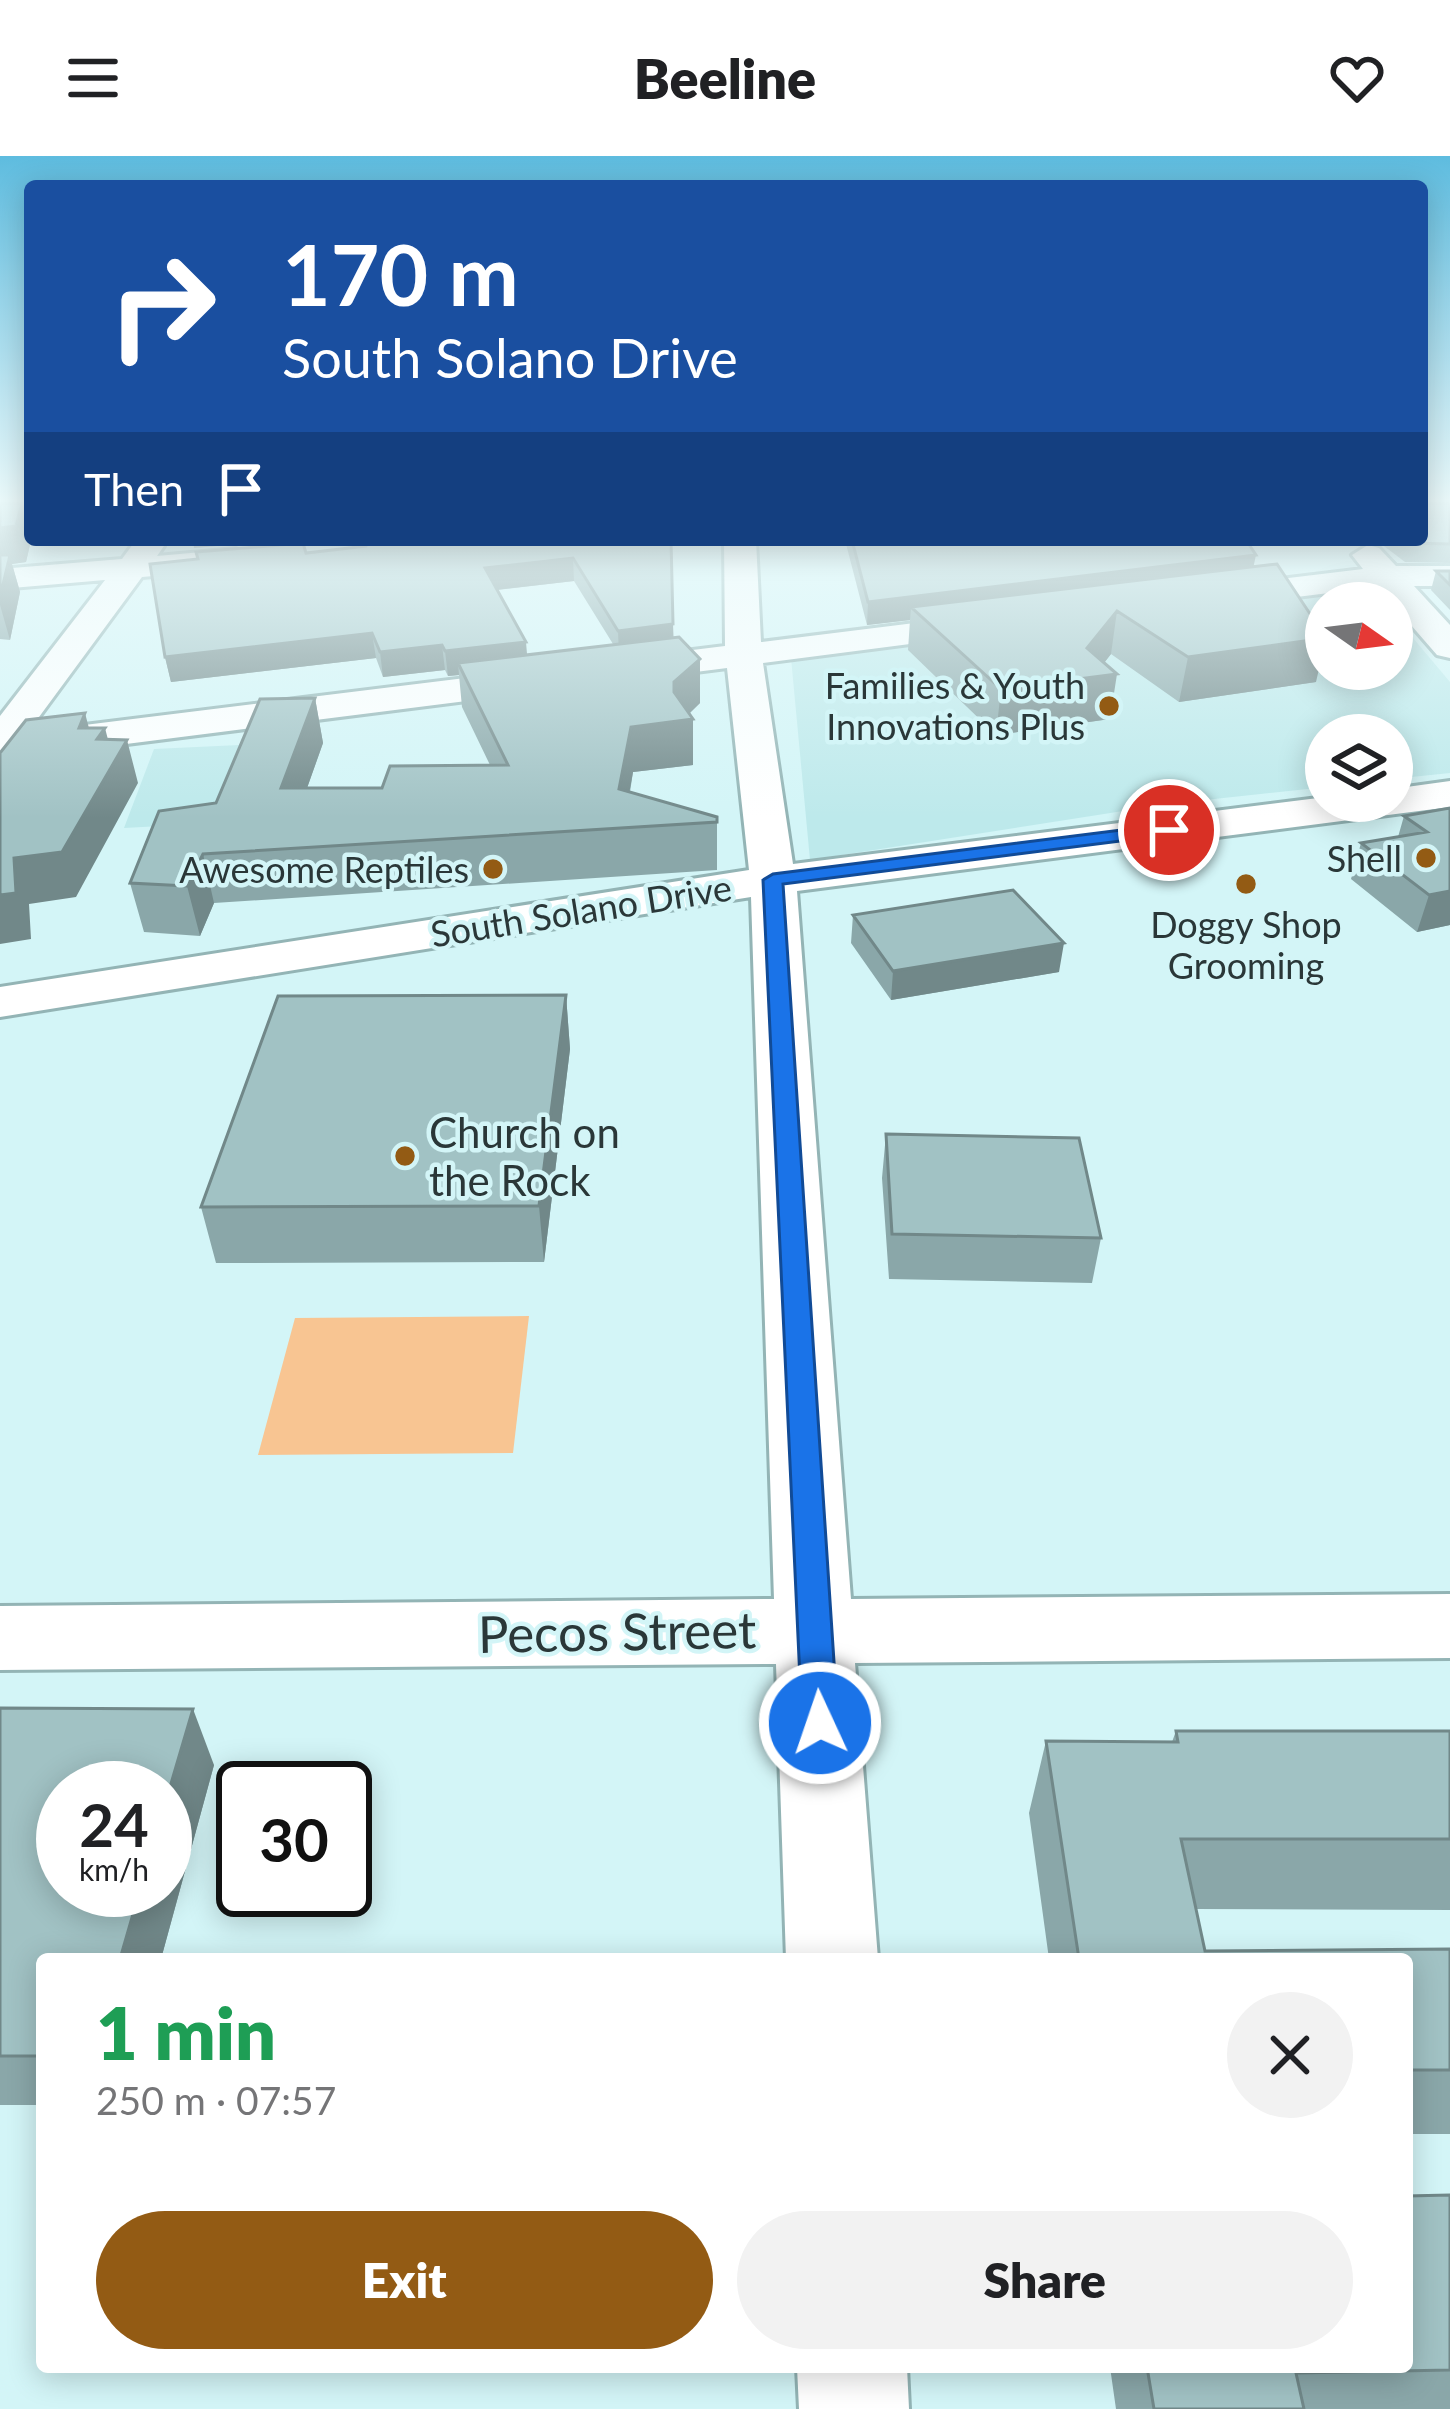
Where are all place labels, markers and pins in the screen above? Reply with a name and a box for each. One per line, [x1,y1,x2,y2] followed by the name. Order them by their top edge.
[825,663,1085,748] place label: Families & Youth Innovations Plus
[1096,693,1122,719] marker: Families & Youth Innovations Plus
[1118,779,1220,881] pin
[1327,836,1402,880] place label: Shell
[1413,845,1439,871] marker: Shell
[179,847,469,891] place label: Awesome Reptiles
[480,856,506,882] marker: Awesome Reptiles
[1233,871,1259,897] marker: Doggy Shop Grooming
[1150,902,1342,987] place label: Doggy Shop Grooming
[429,1107,620,1205] place label: Church on the Rock
[392,1143,418,1169] marker: Church on the Rock

